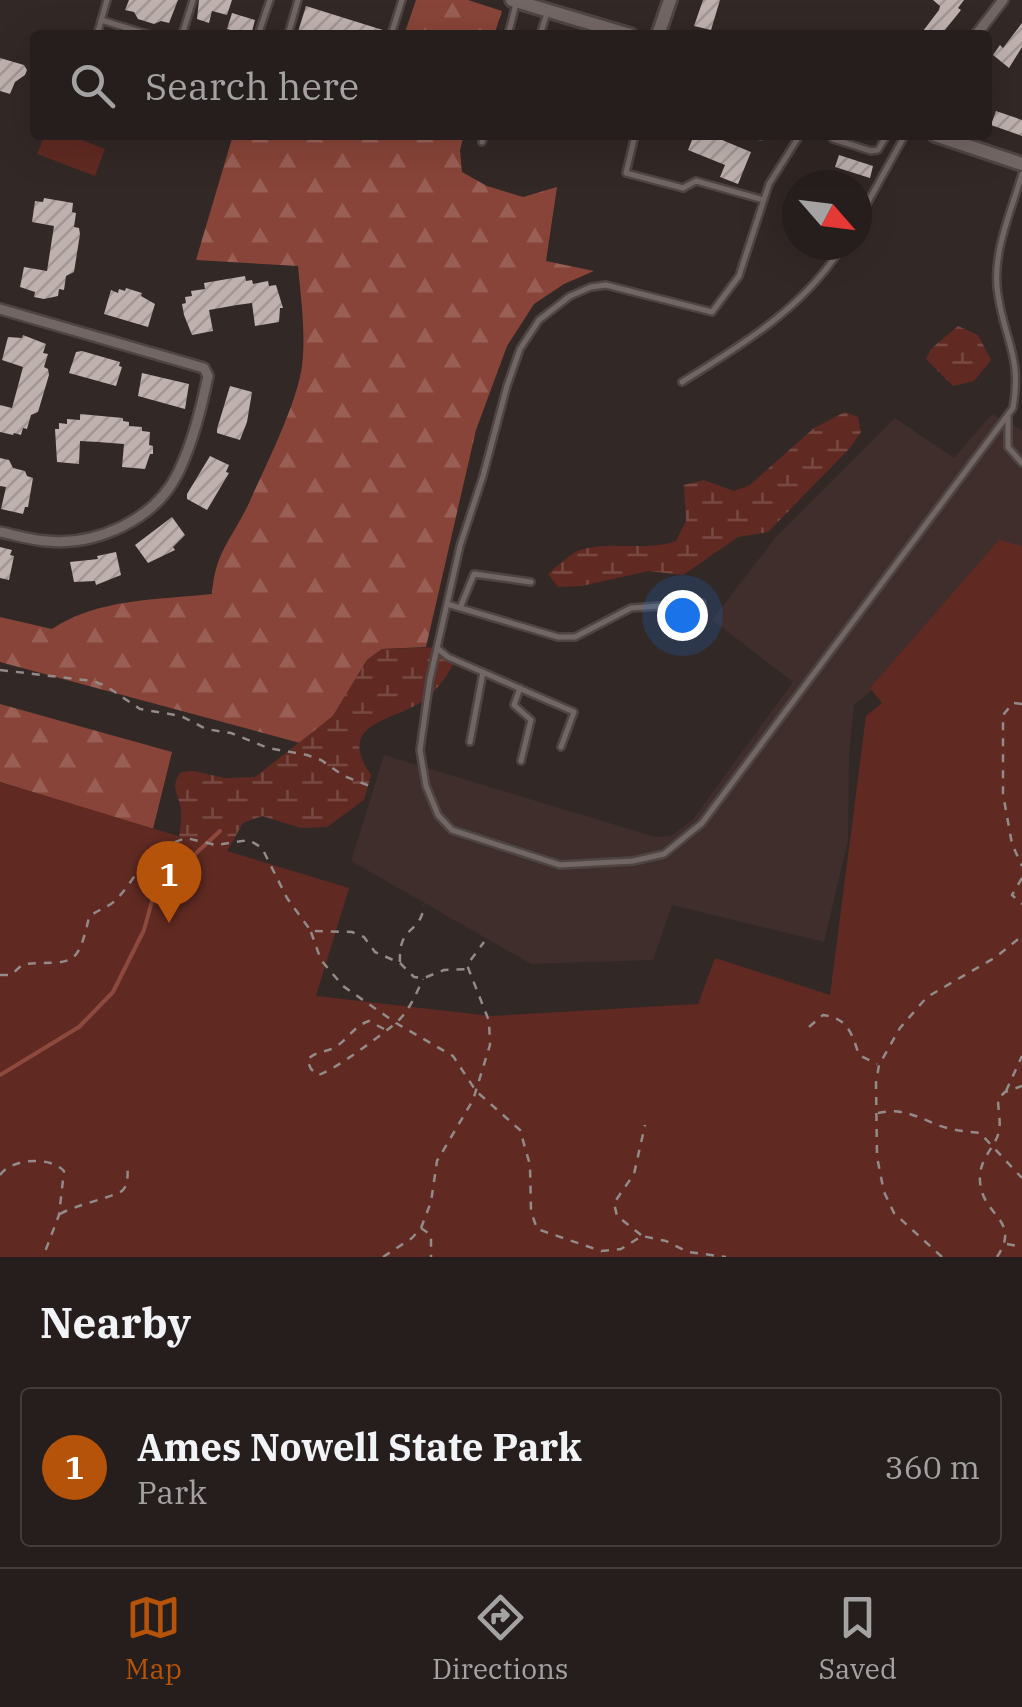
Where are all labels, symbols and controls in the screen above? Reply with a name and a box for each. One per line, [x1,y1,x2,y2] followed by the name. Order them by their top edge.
[30,30,992,140] search box
[65,58,120,113] icon: search
[145,61,359,110] text: Search here
[782,170,872,260] north arrow
[657,590,708,641] your location
[136,840,202,923] pin: 1
[40,1295,191,1350] text: Nearby
[137,1422,582,1471] text: Ames Nowell State Park
[65,1446,84,1488] text: 1
[884,1446,980,1488] text: 360 m
[137,1471,207,1513] text: Park
[125,1590,182,1687] tab: Map
[432,1590,569,1687] tab: Directions
[819,1590,897,1687] tab: Saved

